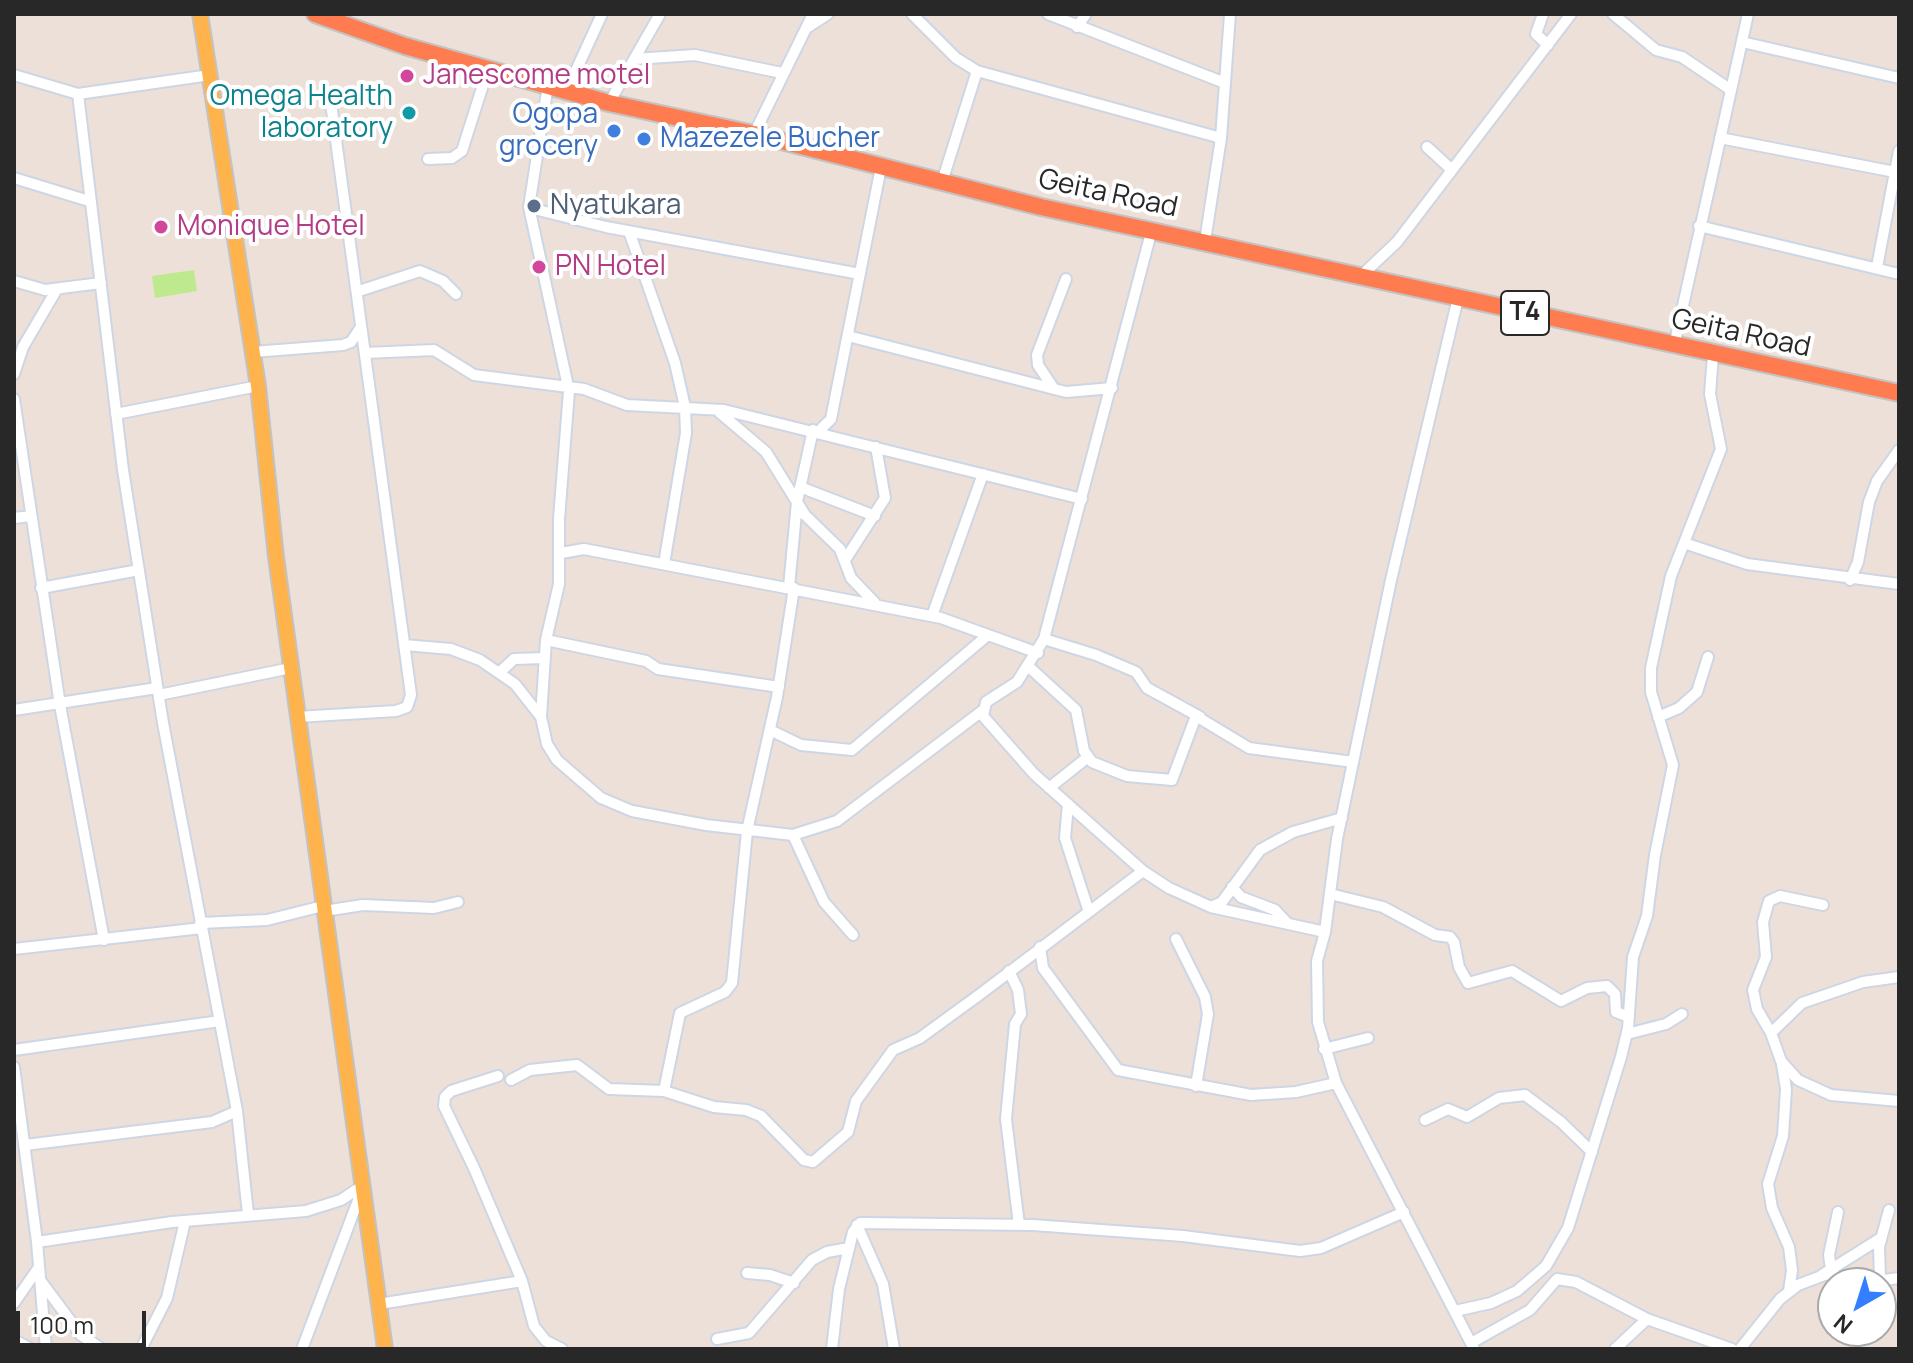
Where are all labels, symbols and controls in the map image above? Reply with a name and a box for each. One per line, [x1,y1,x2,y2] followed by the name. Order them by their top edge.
[423,59,650,93] place label: Janescome motel
[398,67,416,85] marker: Janescome motel
[210,80,393,146] place label: Omega Health laboratory
[499,98,598,164] place label: Ogopa grocery
[400,104,418,122] marker: Omega Health laboratory
[605,122,623,140] marker: Ogopa grocery
[660,122,880,156] place label: Mazezele Bucher
[635,130,653,148] marker: Mazezele Bucher
[1035,163,1181,225] street label: Geita Road
[550,189,681,223] place label: Nyatukara
[525,197,543,215] marker: Nyatukara
[177,210,365,244] place label: Monique Hotel
[152,218,170,236] marker: Monique Hotel
[555,250,666,284] place label: PN Hotel
[530,258,548,276] marker: PN Hotel
[1501,291,1549,335] road number: T4
[1668,303,1814,365] street label: Geita Road
[1817,1267,1897,1347] north arrow
[20,1295,150,1345] scale bar
[1828,1307,1859,1341] text: N
[30,1308,94,1341] text: 100 m

